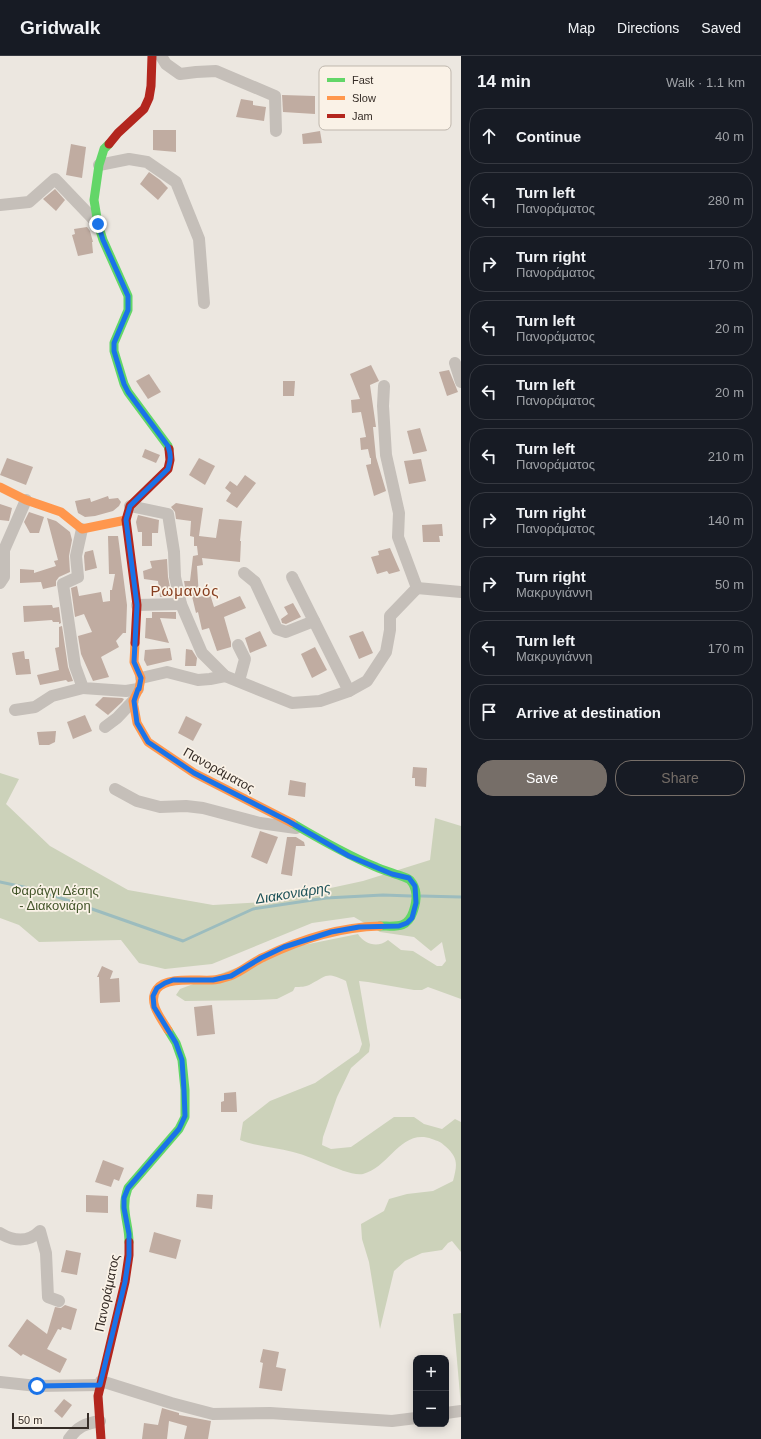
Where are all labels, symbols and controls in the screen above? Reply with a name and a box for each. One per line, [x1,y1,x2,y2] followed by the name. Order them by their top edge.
[20,17,100,38] text: Gridwalk
[568,20,595,36] text: Map
[617,20,679,36] text: Directions
[701,20,741,36] text: Saved
[319,66,451,130] legend
[477,72,531,91] text: 14 min
[352,74,373,86] text: Fast
[666,75,745,90] text: Walk · 1.1 km
[352,92,376,104] text: Slow
[352,110,373,122] text: Jam
[478,125,500,147] icon: ahead
[516,128,581,145] text: Continue
[715,129,744,144] text: 40 m
[516,184,575,201] text: Turn left
[478,189,500,211] icon: left
[708,193,744,208] text: 280 m
[516,201,595,216] text: Πανοράματος
[89,215,107,233] route end
[516,248,586,265] text: Turn right
[478,253,500,275] icon: right
[708,257,744,272] text: 170 m
[516,265,595,280] text: Πανοράματος
[516,312,575,329] text: Turn left
[478,317,500,339] icon: left
[715,321,744,336] text: 20 m
[516,329,595,344] text: Πανοράματος
[516,376,575,393] text: Turn left
[478,381,500,403] icon: left
[715,385,744,400] text: 20 m
[516,393,595,408] text: Πανοράματος
[516,440,575,457] text: Turn left
[478,445,500,467] icon: left
[708,449,744,464] text: 210 m
[516,457,595,472] text: Πανοράματος
[516,504,586,521] text: Turn right
[478,509,500,531] icon: right
[708,513,744,528] text: 140 m
[516,521,595,536] text: Πανοράματος
[516,568,586,585] text: Turn right
[478,573,500,595] icon: right
[715,577,744,592] text: 50 m
[150,582,220,599] district label: Ρωμανός
[516,585,592,600] text: Μακρυγιάννη
[516,632,575,649] text: Turn left
[478,637,500,659] icon: left
[708,641,744,656] text: 170 m
[516,649,592,664] text: Μακρυγιάννη
[478,701,500,723] icon: arrive
[516,704,661,721] text: Arrive at destination
[181,744,257,796] street label: Πανοράματος
[477,760,607,796] button: Save
[615,760,745,796] button: Share
[253,879,332,907] water label: Διακονιάρης
[11,883,99,913] park label: Φαράγγι Δέσης - Διακονιάρη
[91,1253,123,1333] street label: Πανοράματος
[413,1355,449,1427] map controls
[413,1355,449,1391] button: +
[28,1377,46,1395] route start
[413,1391,449,1427] button: −
[12,1411,89,1430] scale bar
[18,1414,42,1426] text: 50 m

